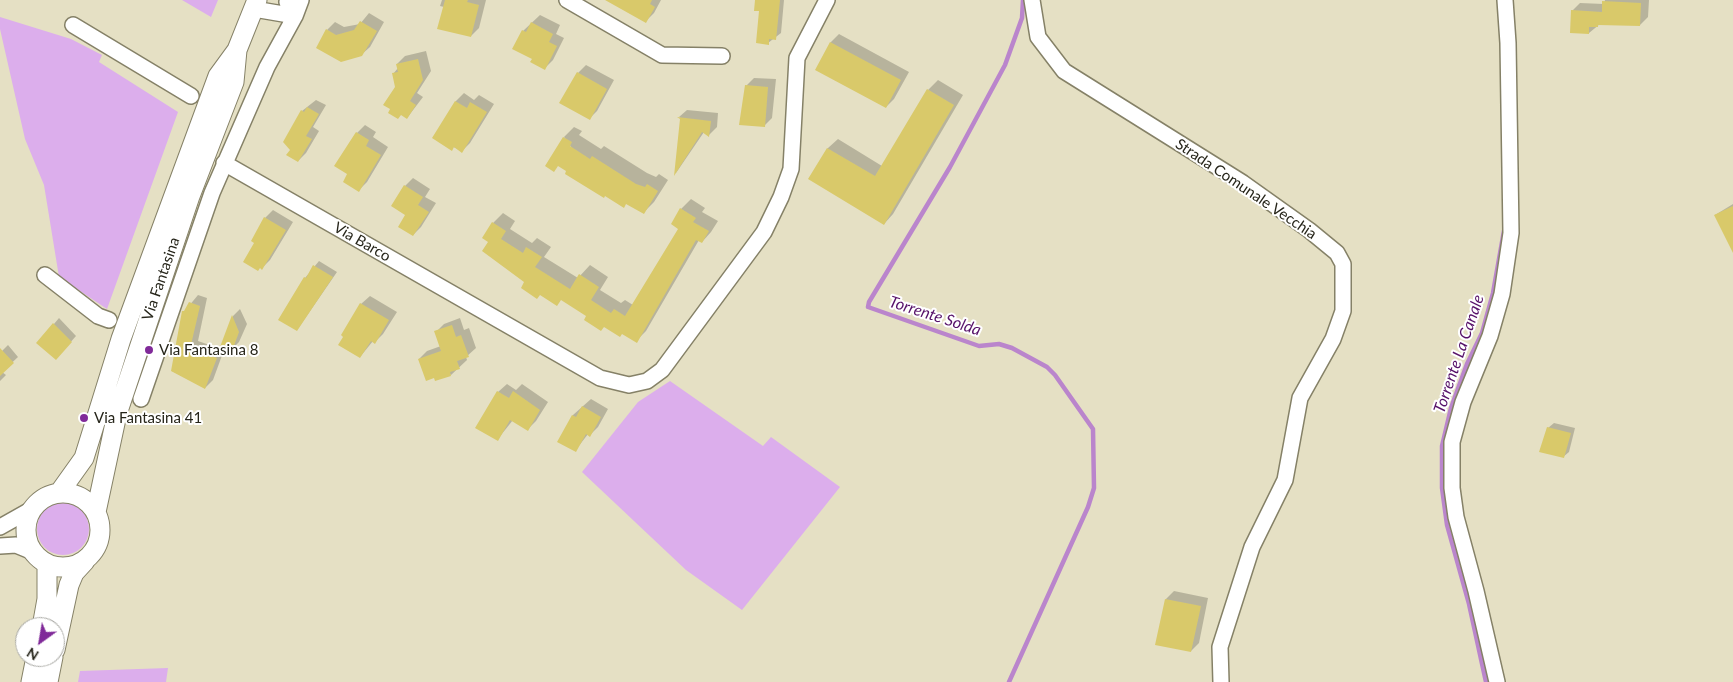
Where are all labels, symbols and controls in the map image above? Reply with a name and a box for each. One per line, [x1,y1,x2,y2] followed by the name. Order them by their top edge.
[1172,135,1320,243] street label: Strada Comunale Vecchia
[330,219,394,265] street label: Via Barco
[138,235,184,323] street label: Via Fantasina
[887,292,983,340] water label: Torrente Solda
[1430,292,1488,416] water label: Torrente La Canale
[159,341,258,359] place label: Via Fantasina 8
[143,344,155,356] marker: Via Fantasina 8
[94,409,202,427] place label: Via Fantasina 41
[78,412,90,424] marker: Via Fantasina 41
[15,617,65,667] north arrow
[23,644,41,664] text: N

